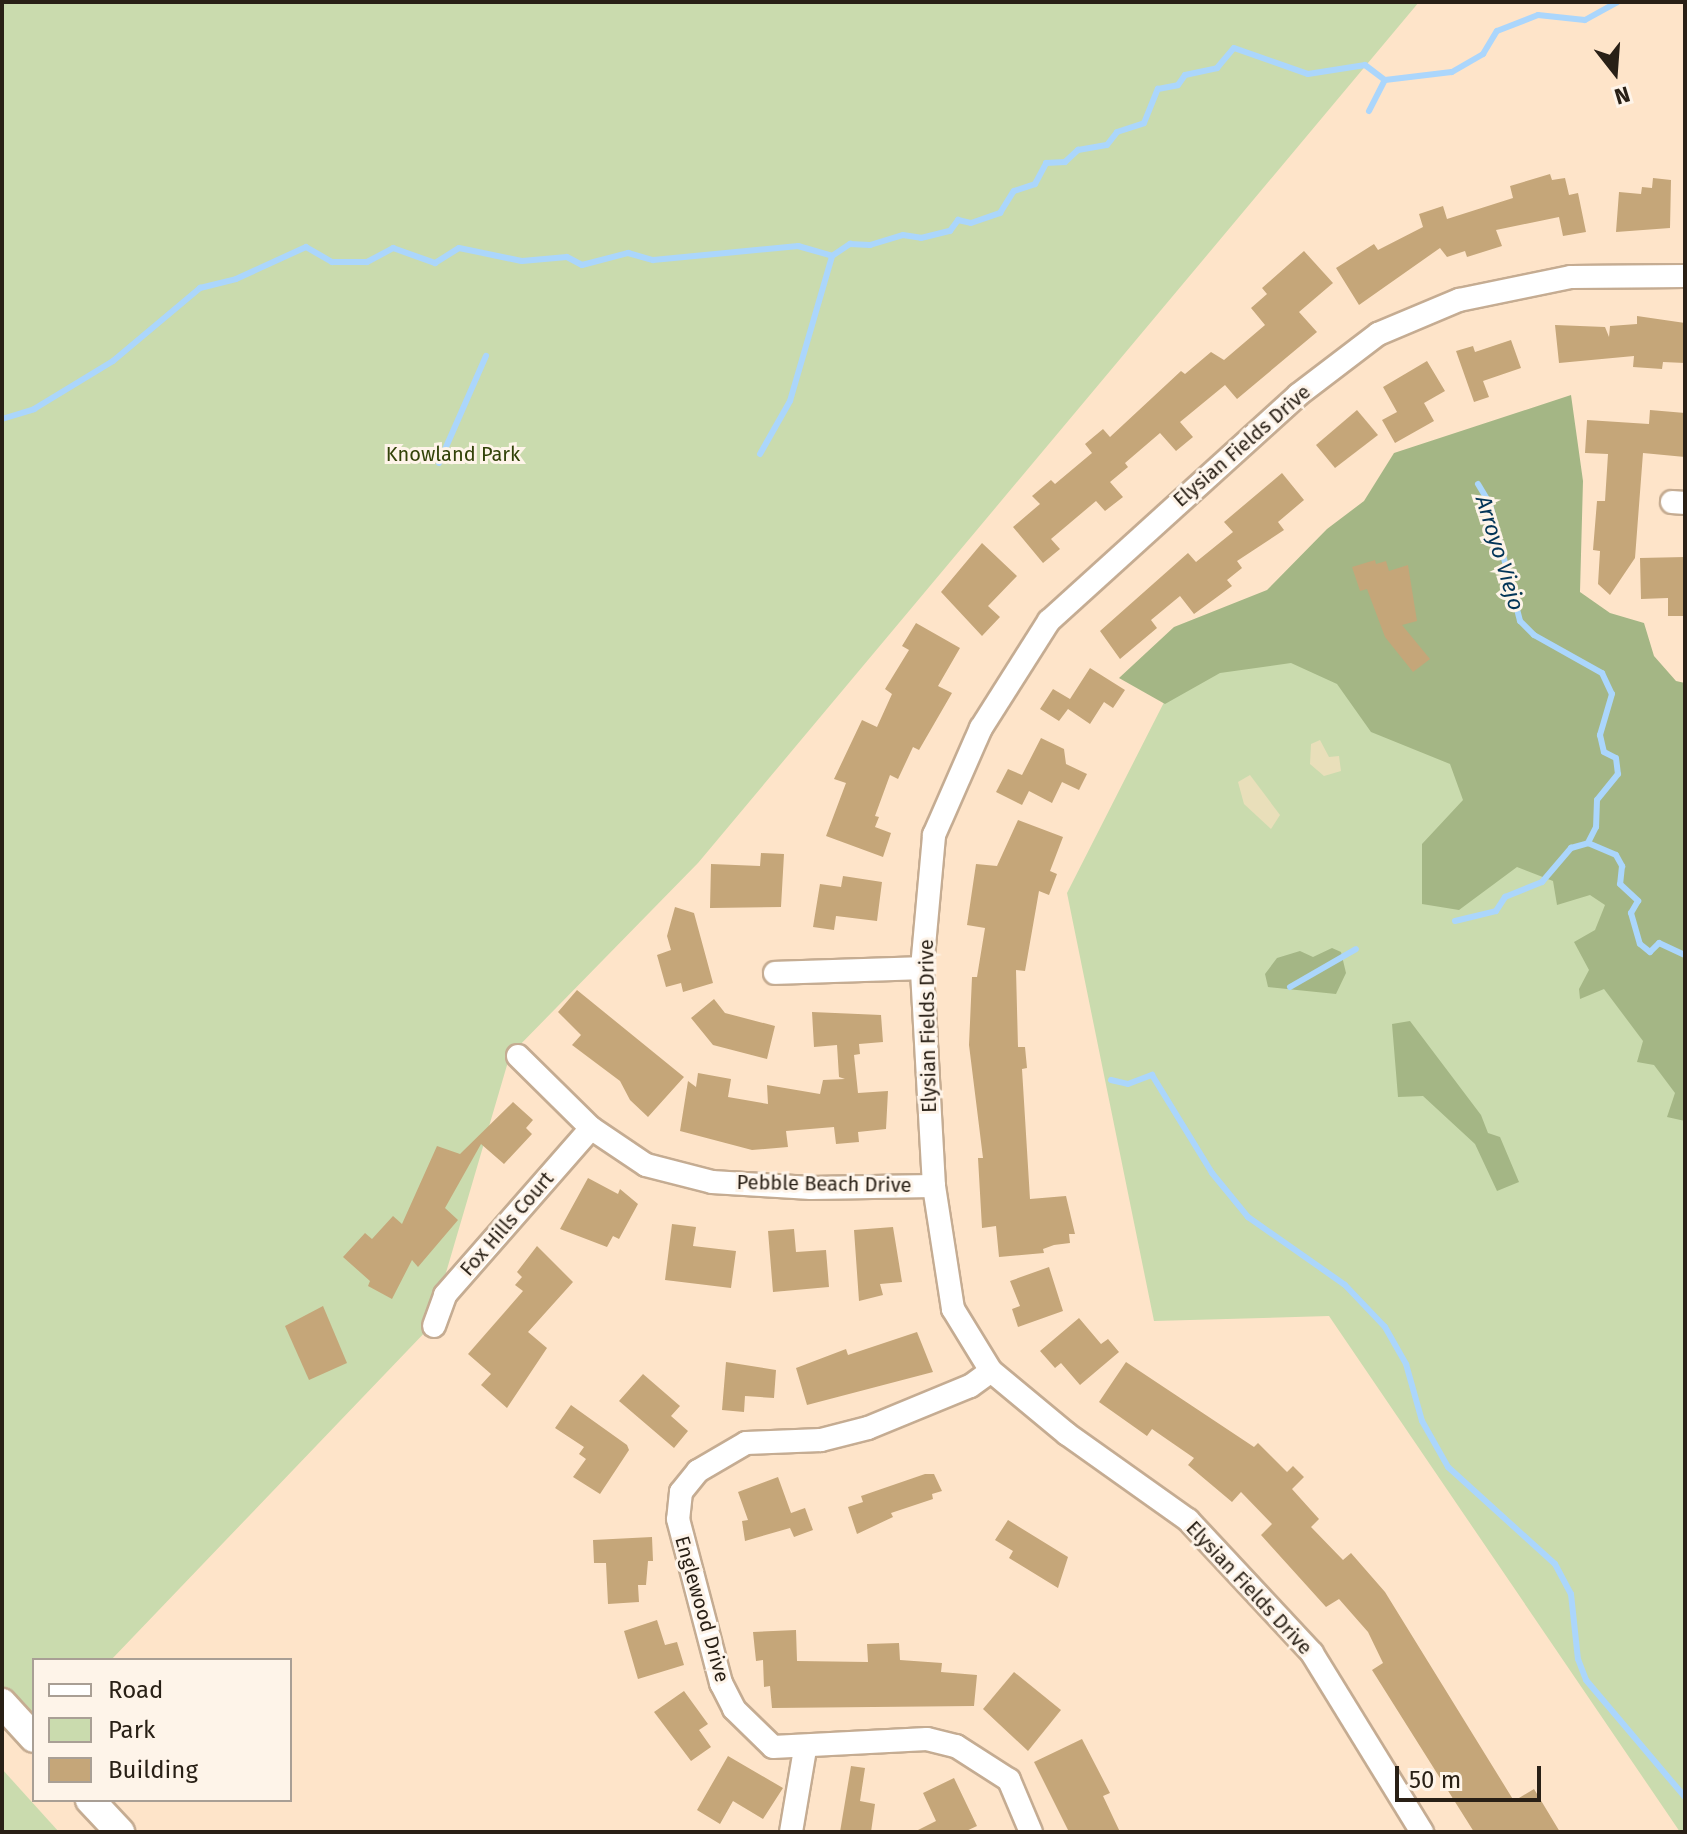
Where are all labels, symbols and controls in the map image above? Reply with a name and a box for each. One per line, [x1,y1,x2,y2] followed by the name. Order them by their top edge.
[1575,32,1655,112] north arrow
[1611,80,1633,110] text: N
[1169,380,1315,512] street label: Elysian Fields Drive
[386,442,520,466] park label: Knowland Park
[1470,492,1530,614] water label: Arroyo Viejo
[914,939,942,1113] street label: Elysian Fields Drive
[455,1167,559,1281] street label: Fox Hills Court
[736,1170,912,1198] street label: Pebble Beach Drive
[1181,1516,1317,1660] street label: Elysian Fields Drive
[670,1533,734,1685] street label: Englewood Drive
[32,1658,292,1802] legend
[108,1676,163,1704] text: Road
[108,1716,155,1744] text: Park
[1399,1750,1545,1800] scale bar
[108,1756,198,1784] text: Building
[1409,1766,1461,1794] text: 50 m

